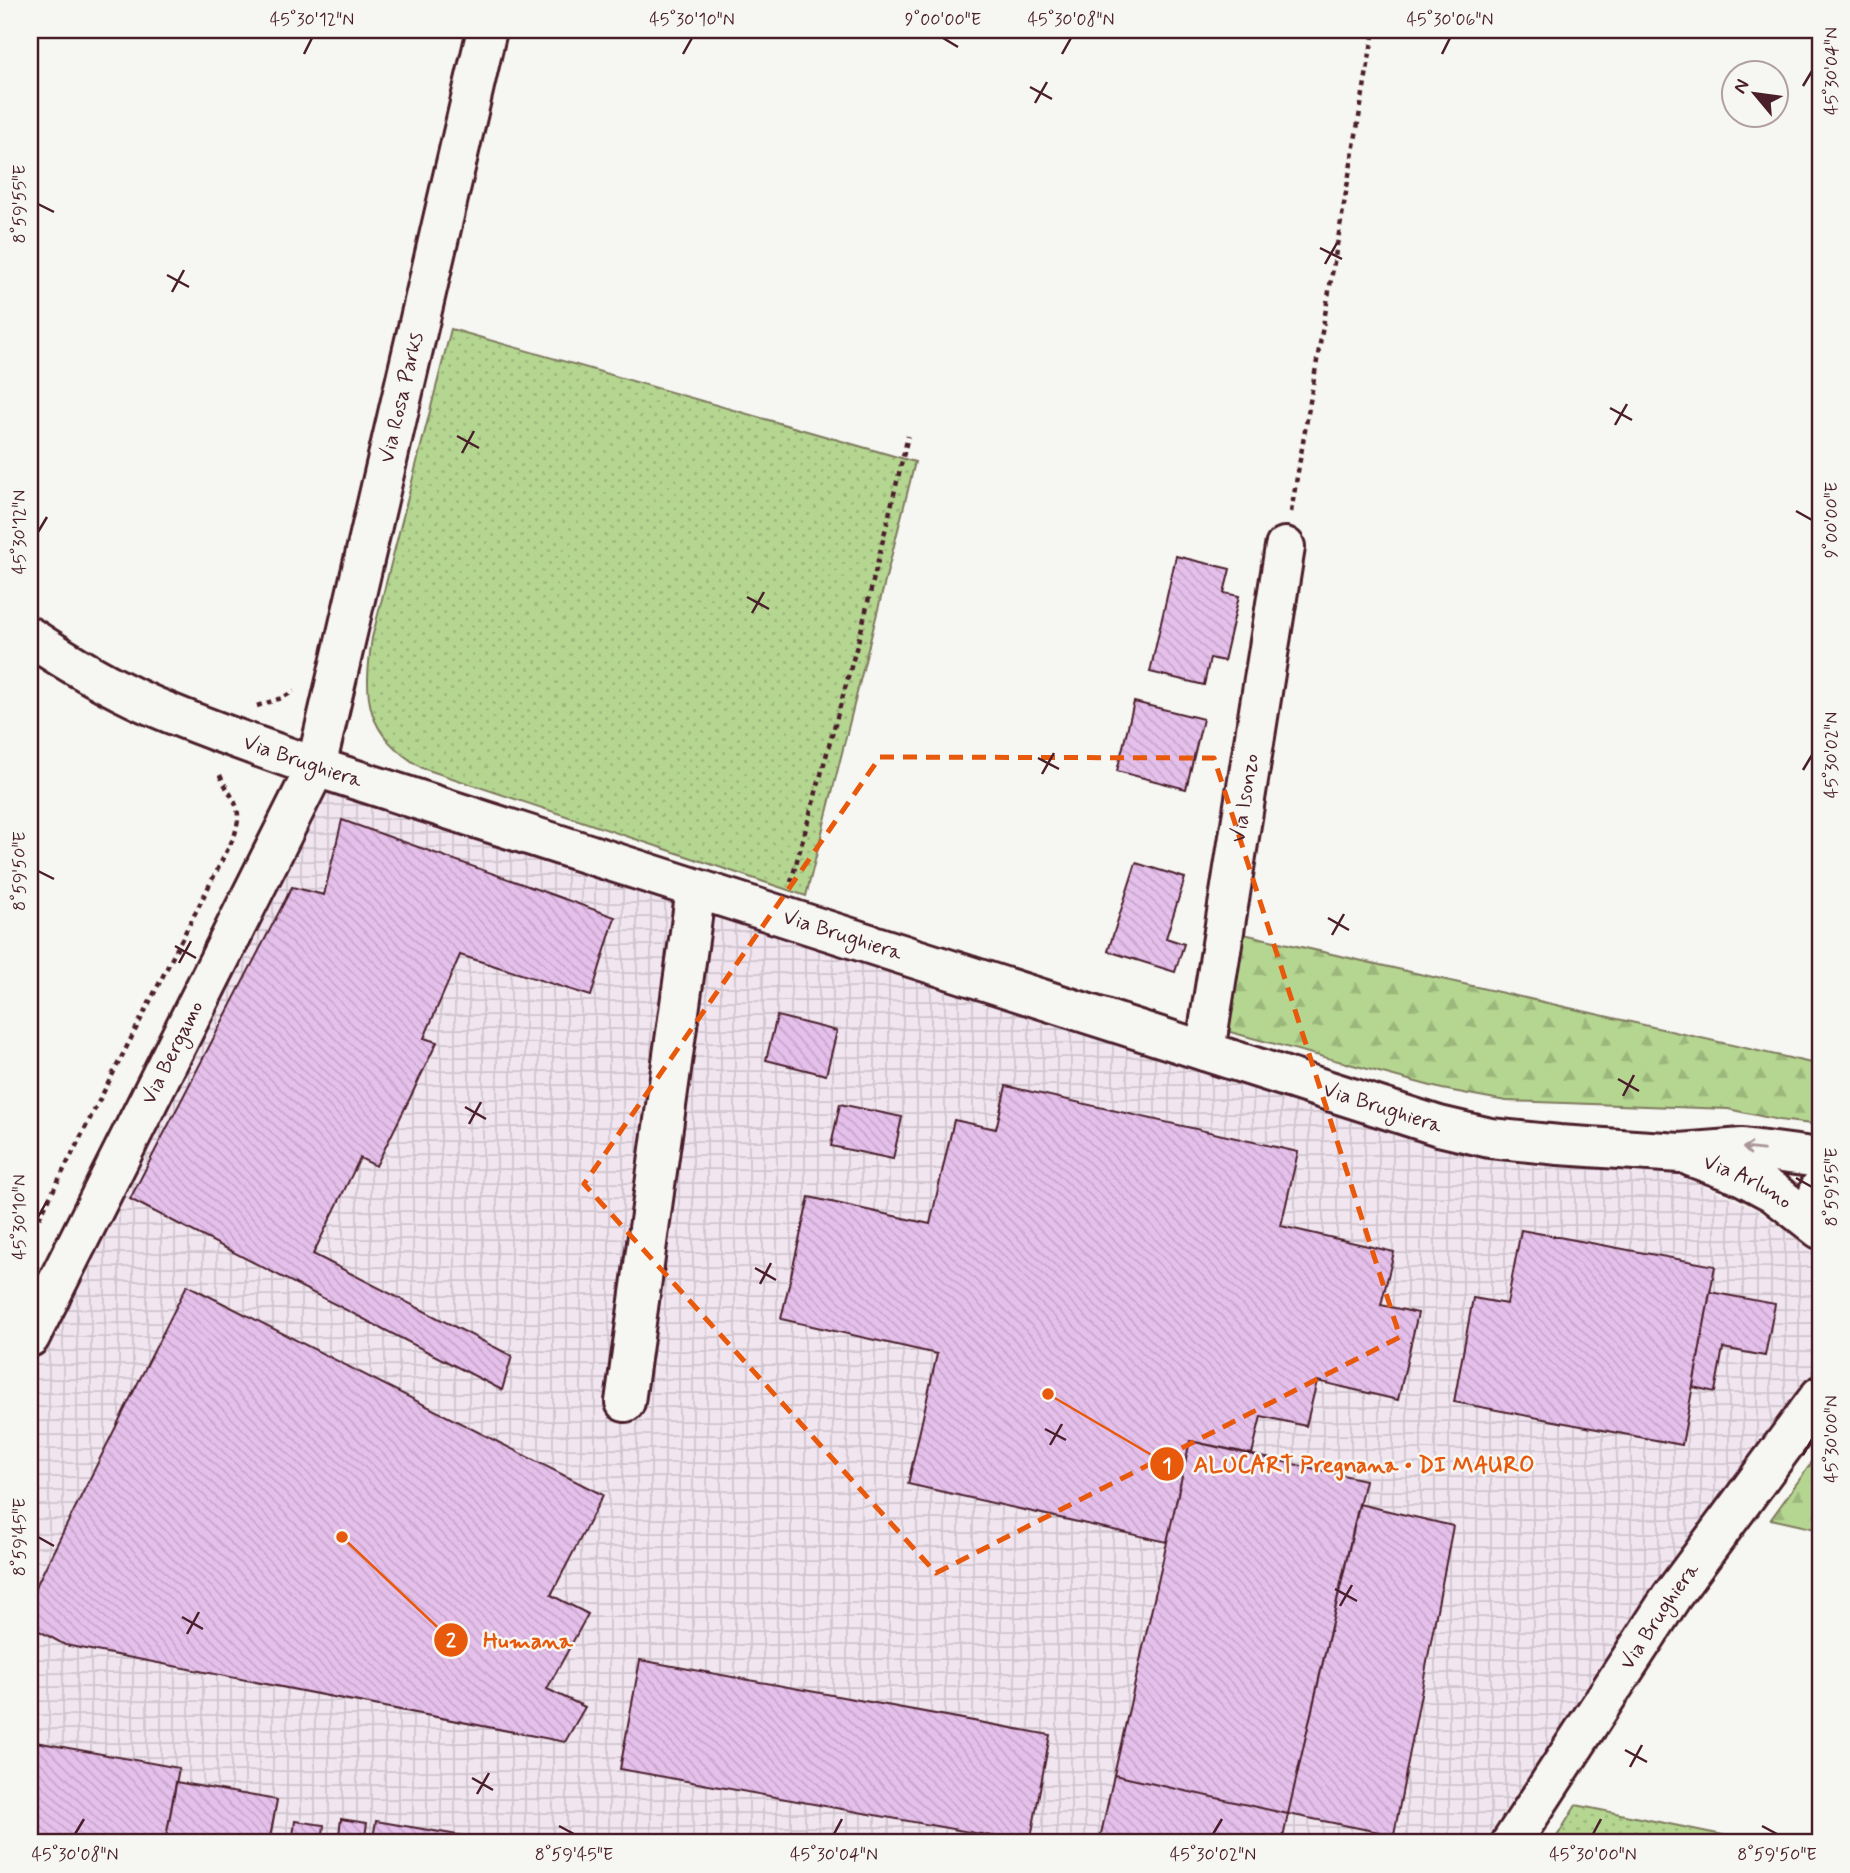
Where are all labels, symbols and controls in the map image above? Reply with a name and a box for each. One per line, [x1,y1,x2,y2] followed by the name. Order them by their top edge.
[270,8,354,32] text: 45°30'12"N
[649,8,735,32] text: 45°30'10"N
[905,8,981,32] text: 9°00'00"E
[1028,8,1114,32] text: 45°30'08"N
[1407,8,1493,32] text: 45°30'06"N
[1820,27,1844,115] text: 45°30'04"N
[1720,60,1790,130] north arrow
[1727,75,1755,98] text: N
[8,164,32,244] text: 8°59'55"E
[373,329,430,466] street label: Via Rosa Parks
[1820,482,1844,558] text: 9°00'00"E
[8,490,32,574] text: 45°30'12"N
[1820,712,1844,798] text: 45°30'02"N
[239,728,366,795] street label: Via Brughiera
[1224,752,1266,845] street label: Via Isonzo
[8,831,32,911] text: 8°59'50"E
[779,903,906,968] street label: Via Brughiera
[135,996,210,1109] street label: Via Bergamo
[1319,1076,1446,1140] street label: Via Brughiera
[1742,1142,1765,1155] one-way arrow
[1820,1147,1844,1227] text: 8°59'55"E
[1699,1148,1798,1216] street label: Via Arluno
[8,1174,32,1260] text: 45°30'10"N
[1820,1395,1844,1483] text: 45°30'00"N
[1149,1442,1543,1486] callout: ALUCART Pregnana • DI MAURO
[1194,1451,1534,1481] text: ALUCART Pregnana • DI MAURO
[1162,1452,1172,1480] text: 1
[8,1498,32,1576] text: 8°59'45"E
[1613,1557,1706,1675] street label: Via Brughiera
[434,1618,587,1662] callout: Humana
[446,1627,457,1655] text: 2
[483,1627,574,1657] text: Humana
[32,1843,118,1867] text: 45°30'08"N
[535,1843,613,1867] text: 8°59'45"E
[790,1843,878,1867] text: 45°30'04"N
[1170,1843,1256,1867] text: 45°30'02"N
[1549,1843,1637,1867] text: 45°30'00"N
[1737,1843,1817,1867] text: 8°59'50"E

